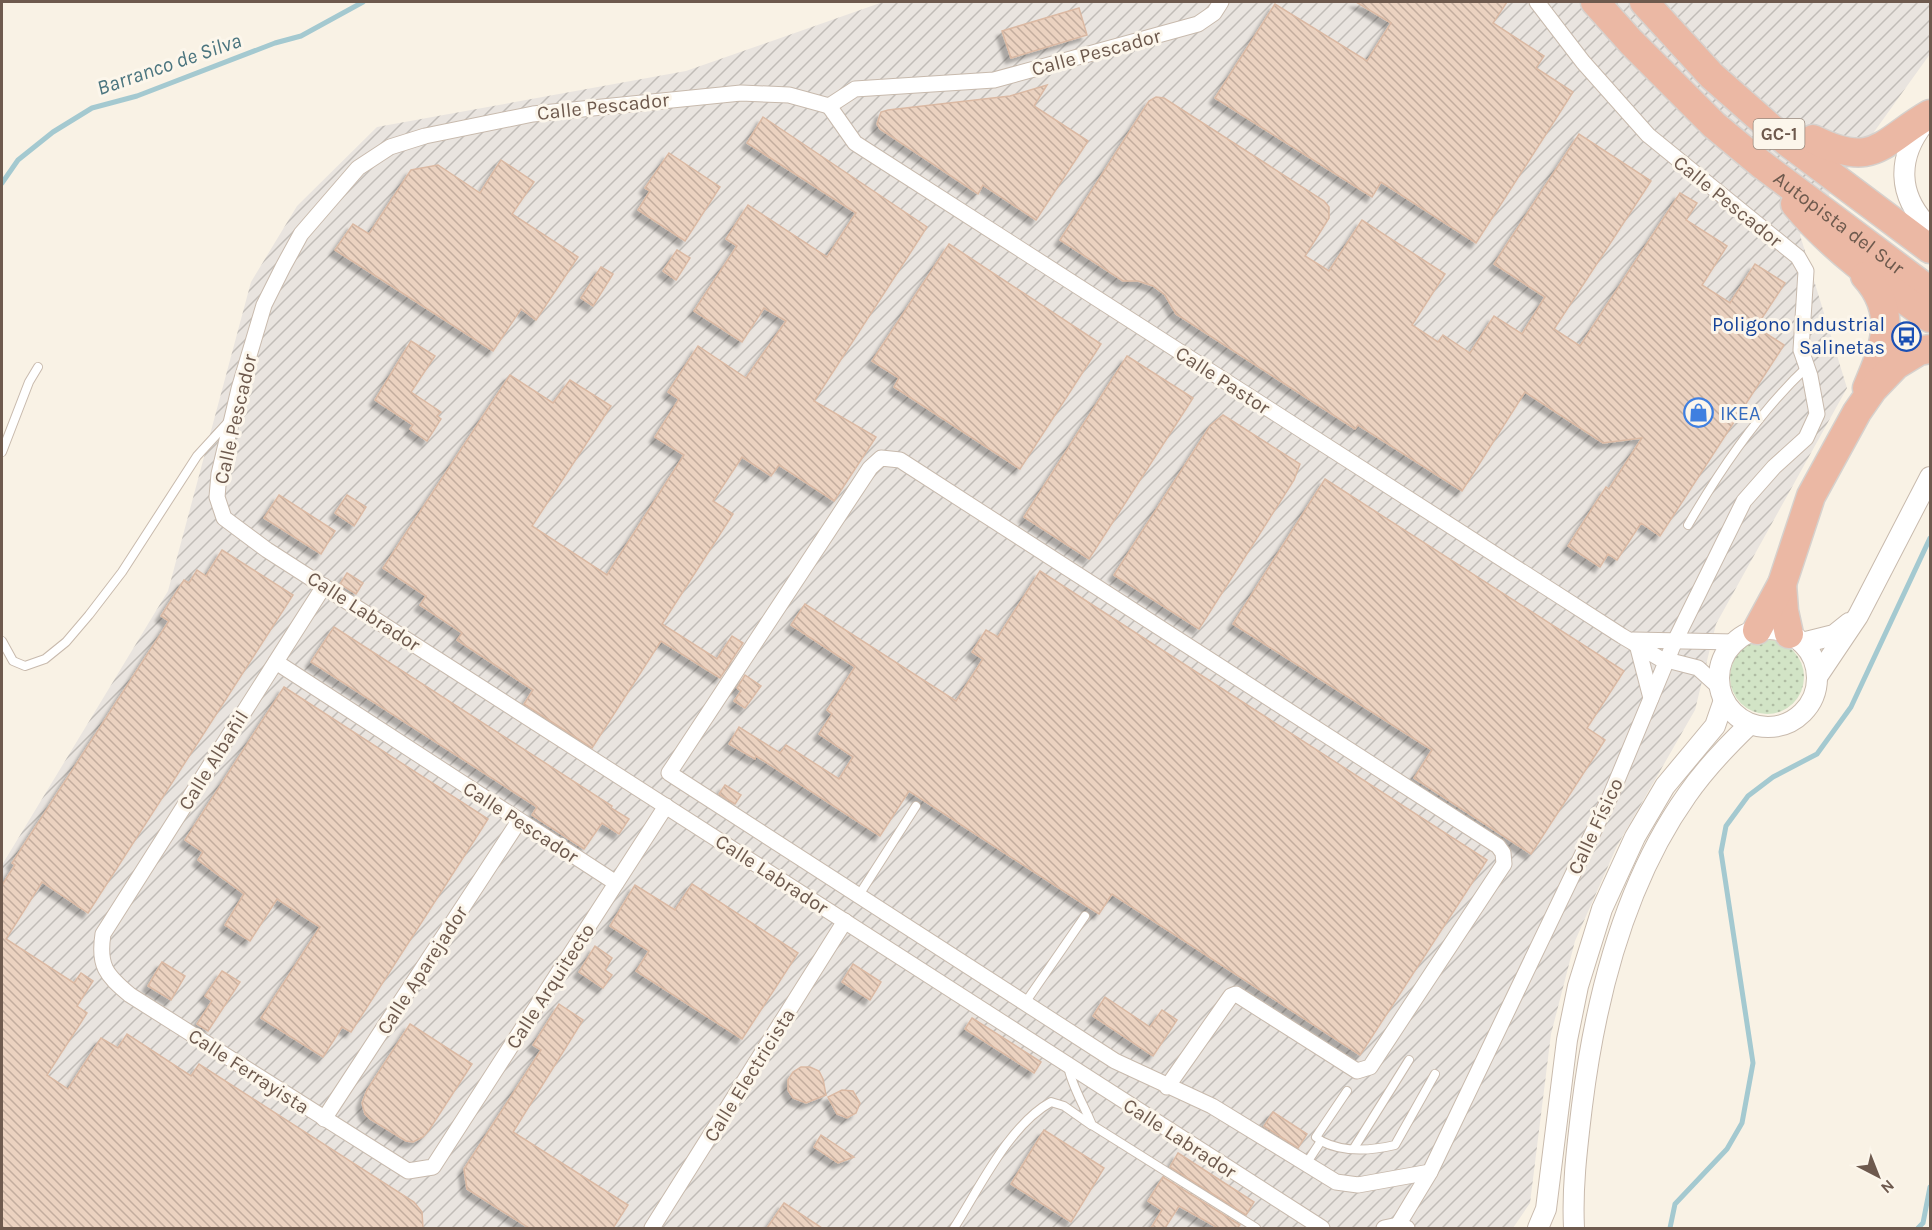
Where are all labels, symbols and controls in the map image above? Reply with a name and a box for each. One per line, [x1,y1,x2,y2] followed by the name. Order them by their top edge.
[1029,24,1164,81] street label: Calle Pescador
[94,28,244,100] water label: Barranco de Silva
[536,88,671,125] street label: Calle Pescador
[1754,119,1804,149] road number: GC-1
[1669,151,1787,253] street label: Calle Pescador
[1769,167,1909,280] street label: Autopista del Sur
[1712,313,1885,359] place label: Poligono Industrial Salinetas
[1890,320,1922,352] bus stop icon: Poligono Industrial Salinetas
[1171,341,1275,420] street label: Calle Pastor
[209,351,262,486] street label: Calle Pescador
[1683,397,1715,429] shop icon: IKEA
[1720,402,1760,425] place label: IKEA
[303,566,425,657] street label: Calle Labrador
[174,706,253,814] street label: Calle Albañil
[1563,774,1628,878] street label: Calle Físico
[459,777,583,869] street label: Calle Pescador
[711,829,833,920] street label: Calle Labrador
[372,901,473,1039] street label: Calle Aparejador
[501,919,599,1053] street label: Calle Arquitecto
[699,1004,800,1146] street label: Calle Electricista
[184,1024,313,1119] street label: Calle Ferrayista
[1119,1093,1241,1184] street label: Calle Labrador
[1848,1146,1908,1206] north arrow
[1877,1176,1898,1198] text: N

